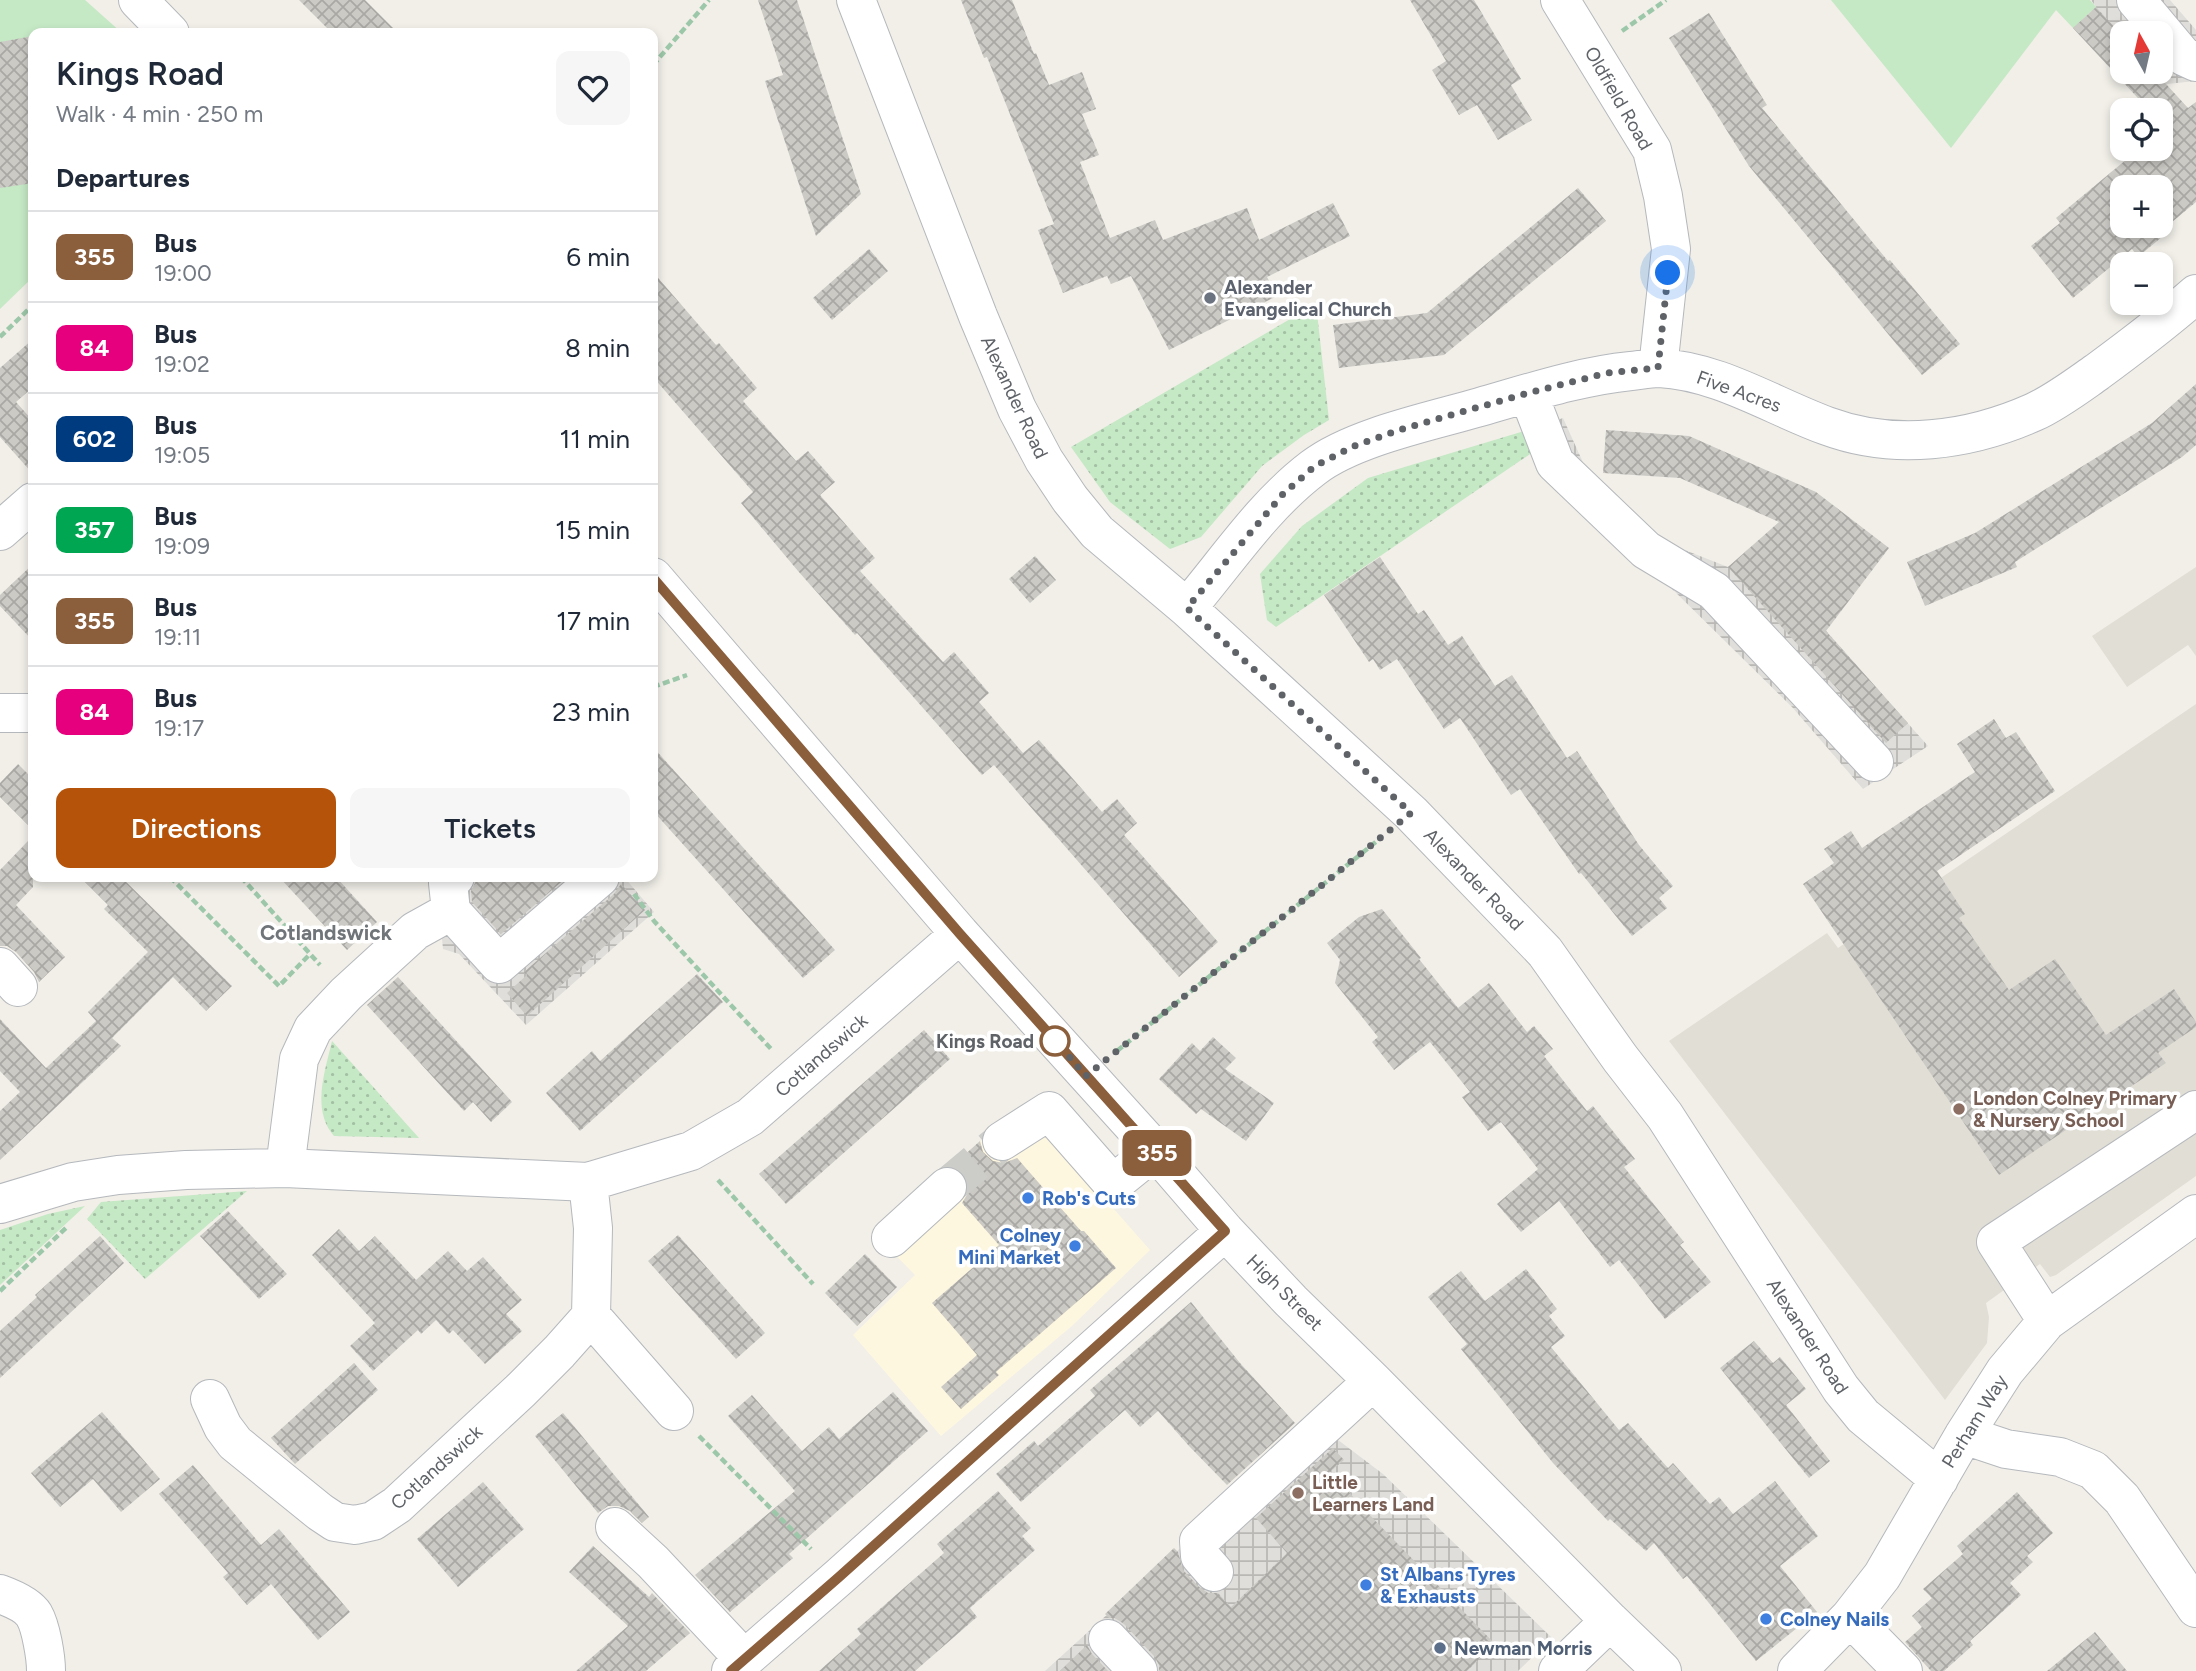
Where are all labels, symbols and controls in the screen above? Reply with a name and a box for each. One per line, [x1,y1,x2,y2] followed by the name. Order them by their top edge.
[2110,21,2174,84] north arrow
[2110,21,2173,315] map controls
[1580,42,1657,154] street label: Oldfield Road
[556,51,630,125] button: heart
[56,54,224,93] text: Kings Road
[2110,98,2173,161] button: locate
[56,100,263,128] text: Walk · 4 min · 250 m
[56,162,190,194] text: Departures
[2110,175,2173,238] button: +
[154,227,197,259] text: Bus
[566,241,630,273] text: 6 min
[74,242,115,271] text: 355
[2110,252,2173,315] button: −
[1650,255,1685,290] your location
[154,259,212,287] text: 19:00
[1224,276,1391,321] place label: Alexander Evangelical Church
[1202,290,1218,306] marker: Alexander Evangelical Church
[154,318,197,350] text: Bus
[565,332,630,364] text: 8 min
[976,332,1053,462] street label: Alexander Road
[80,333,109,362] text: 84
[154,350,210,378] text: 19:02
[1693,366,1784,417] street label: Five Acres
[154,409,197,441] text: Bus
[559,423,630,455] text: 11 min
[73,424,116,453] text: 602
[154,441,210,469] text: 19:05
[154,500,197,532] text: Bus
[555,514,630,546] text: 15 min
[74,515,115,544] text: 357
[154,532,210,560] text: 19:09
[154,591,197,623] text: Bus
[556,605,630,637] text: 17 min
[74,606,115,635] text: 355
[154,623,201,651] text: 19:11
[154,682,197,714] text: Bus
[552,696,630,728] text: 23 min
[80,697,109,726] text: 84
[154,714,204,742] text: 19:17
[56,788,336,868] button: Directions
[350,788,630,868] button: Tickets
[1419,824,1528,935] street label: Alexander Road
[260,920,393,945] district label: Cotlandswick
[770,1008,873,1102] street label: Cotlandswick
[1040,1026,1070,1056] marker: Kings Road
[936,1030,1034,1053] place label: Kings Road
[1973,1087,2177,1132] place label: London Colney Primary & Nursery School
[1951,1101,1967,1117] marker: London Colney Primary & Nursery School
[1117,1130,1197,1176] line badge: 355
[1136,1138,1178,1167] text: 355
[1042,1187,1136,1210] place label: Rob's Cuts
[1020,1190,1036,1206] marker: Rob's Cuts
[958,1224,1061,1269] place label: Colney Mini Market
[1067,1238,1083,1254] marker: Colney Mini Market
[1242,1249,1328,1335] street label: High Street
[1762,1274,1853,1398] street label: Alexander Road
[1937,1370,2012,1472] street label: Perham Way
[386,1420,487,1514] street label: Cotlandswick
[1312,1471,1434,1516] place label: Little Learners Land
[1290,1485,1306,1501] marker: Little Learners Land
[1380,1563,1516,1608] place label: St Albans Tyres & Exhausts
[1358,1577,1374,1593] marker: St Albans Tyres & Exhausts
[1780,1608,1889,1631] place label: Colney Nails
[1758,1611,1774,1627] marker: Colney Nails
[1454,1637,1592,1660] place label: Newman Morris
[1432,1640,1448,1656] marker: Newman Morris

